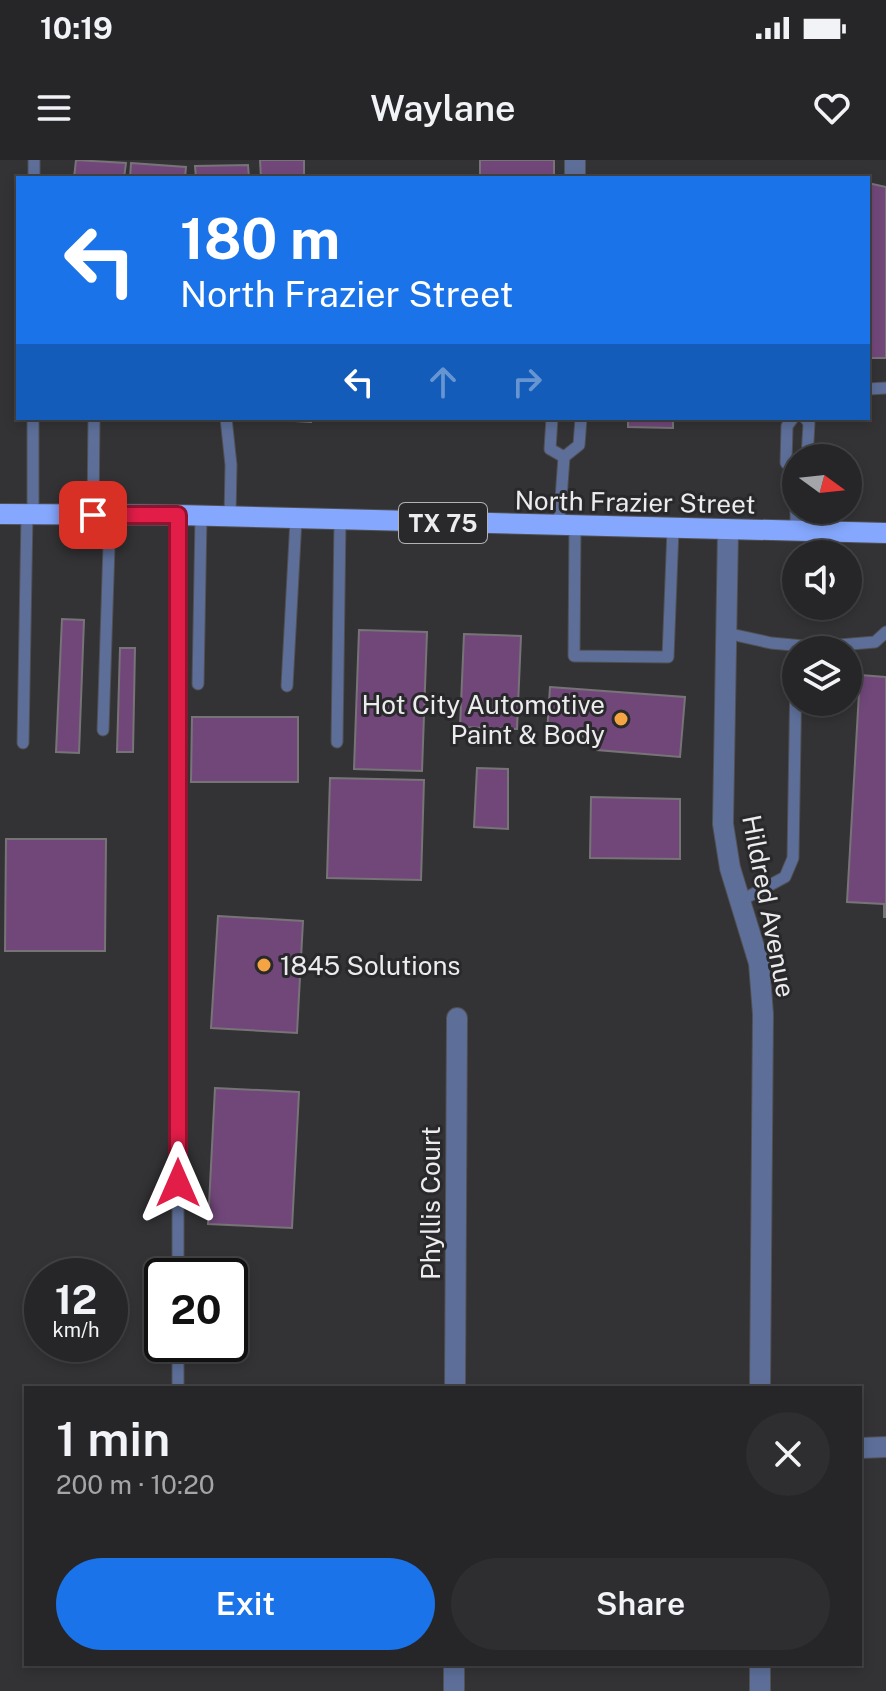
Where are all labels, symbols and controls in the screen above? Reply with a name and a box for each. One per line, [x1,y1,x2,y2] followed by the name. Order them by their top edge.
[40,10,113,46] text: 10:19
[32,86,76,130] icon: menu
[810,86,854,130] icon: heart
[370,87,516,129] text: Waylane
[180,206,340,272] text: 180 m
[48,208,152,312] icon: left
[180,273,514,315] text: North Frazier Street
[337,360,381,404] icon: left
[421,360,465,404] icon: ahead
[505,360,549,404] icon: right
[782,444,862,524] north arrow
[782,444,862,716] map controls
[59,481,127,549] pin
[514,484,756,520] street label: North Frazier Street
[71,493,115,537] icon: arrive
[399,503,487,543] road number: TX 75
[782,540,862,620] button: sound
[782,636,862,716] button: layers
[362,689,605,750] place label: Hot City Automotive Paint & Body
[612,710,630,728] marker: Hot City Automotive Paint & Body
[736,812,802,1000] street label: Hildred Avenue
[280,950,460,981] place label: 1845 Solutions
[255,956,273,974] marker: 1845 Solutions
[415,1126,446,1280] street label: Phyllis Court
[136,1141,220,1225] position arrow
[144,1258,248,1362] speed limit sign: 20
[55,1276,97,1323] text: 12
[52,1318,100,1342] text: km/h
[56,1410,170,1467] text: 1 min
[746,1412,830,1496] button: close
[56,1469,215,1500] text: 200 m · 10:20
[56,1558,435,1650] button: Exit
[451,1558,830,1650] button: Share

